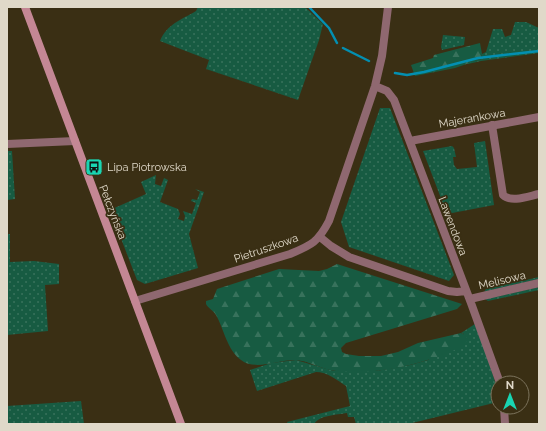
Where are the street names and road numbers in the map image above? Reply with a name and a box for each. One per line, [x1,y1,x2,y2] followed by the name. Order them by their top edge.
[438,106,506,131] street label: Majerankowa
[96,183,129,241] street label: Pełczyńska
[435,195,470,257] street label: Lawendowa
[232,231,300,266] street label: Pietruszkowa
[477,269,527,292] street label: Melisowa

